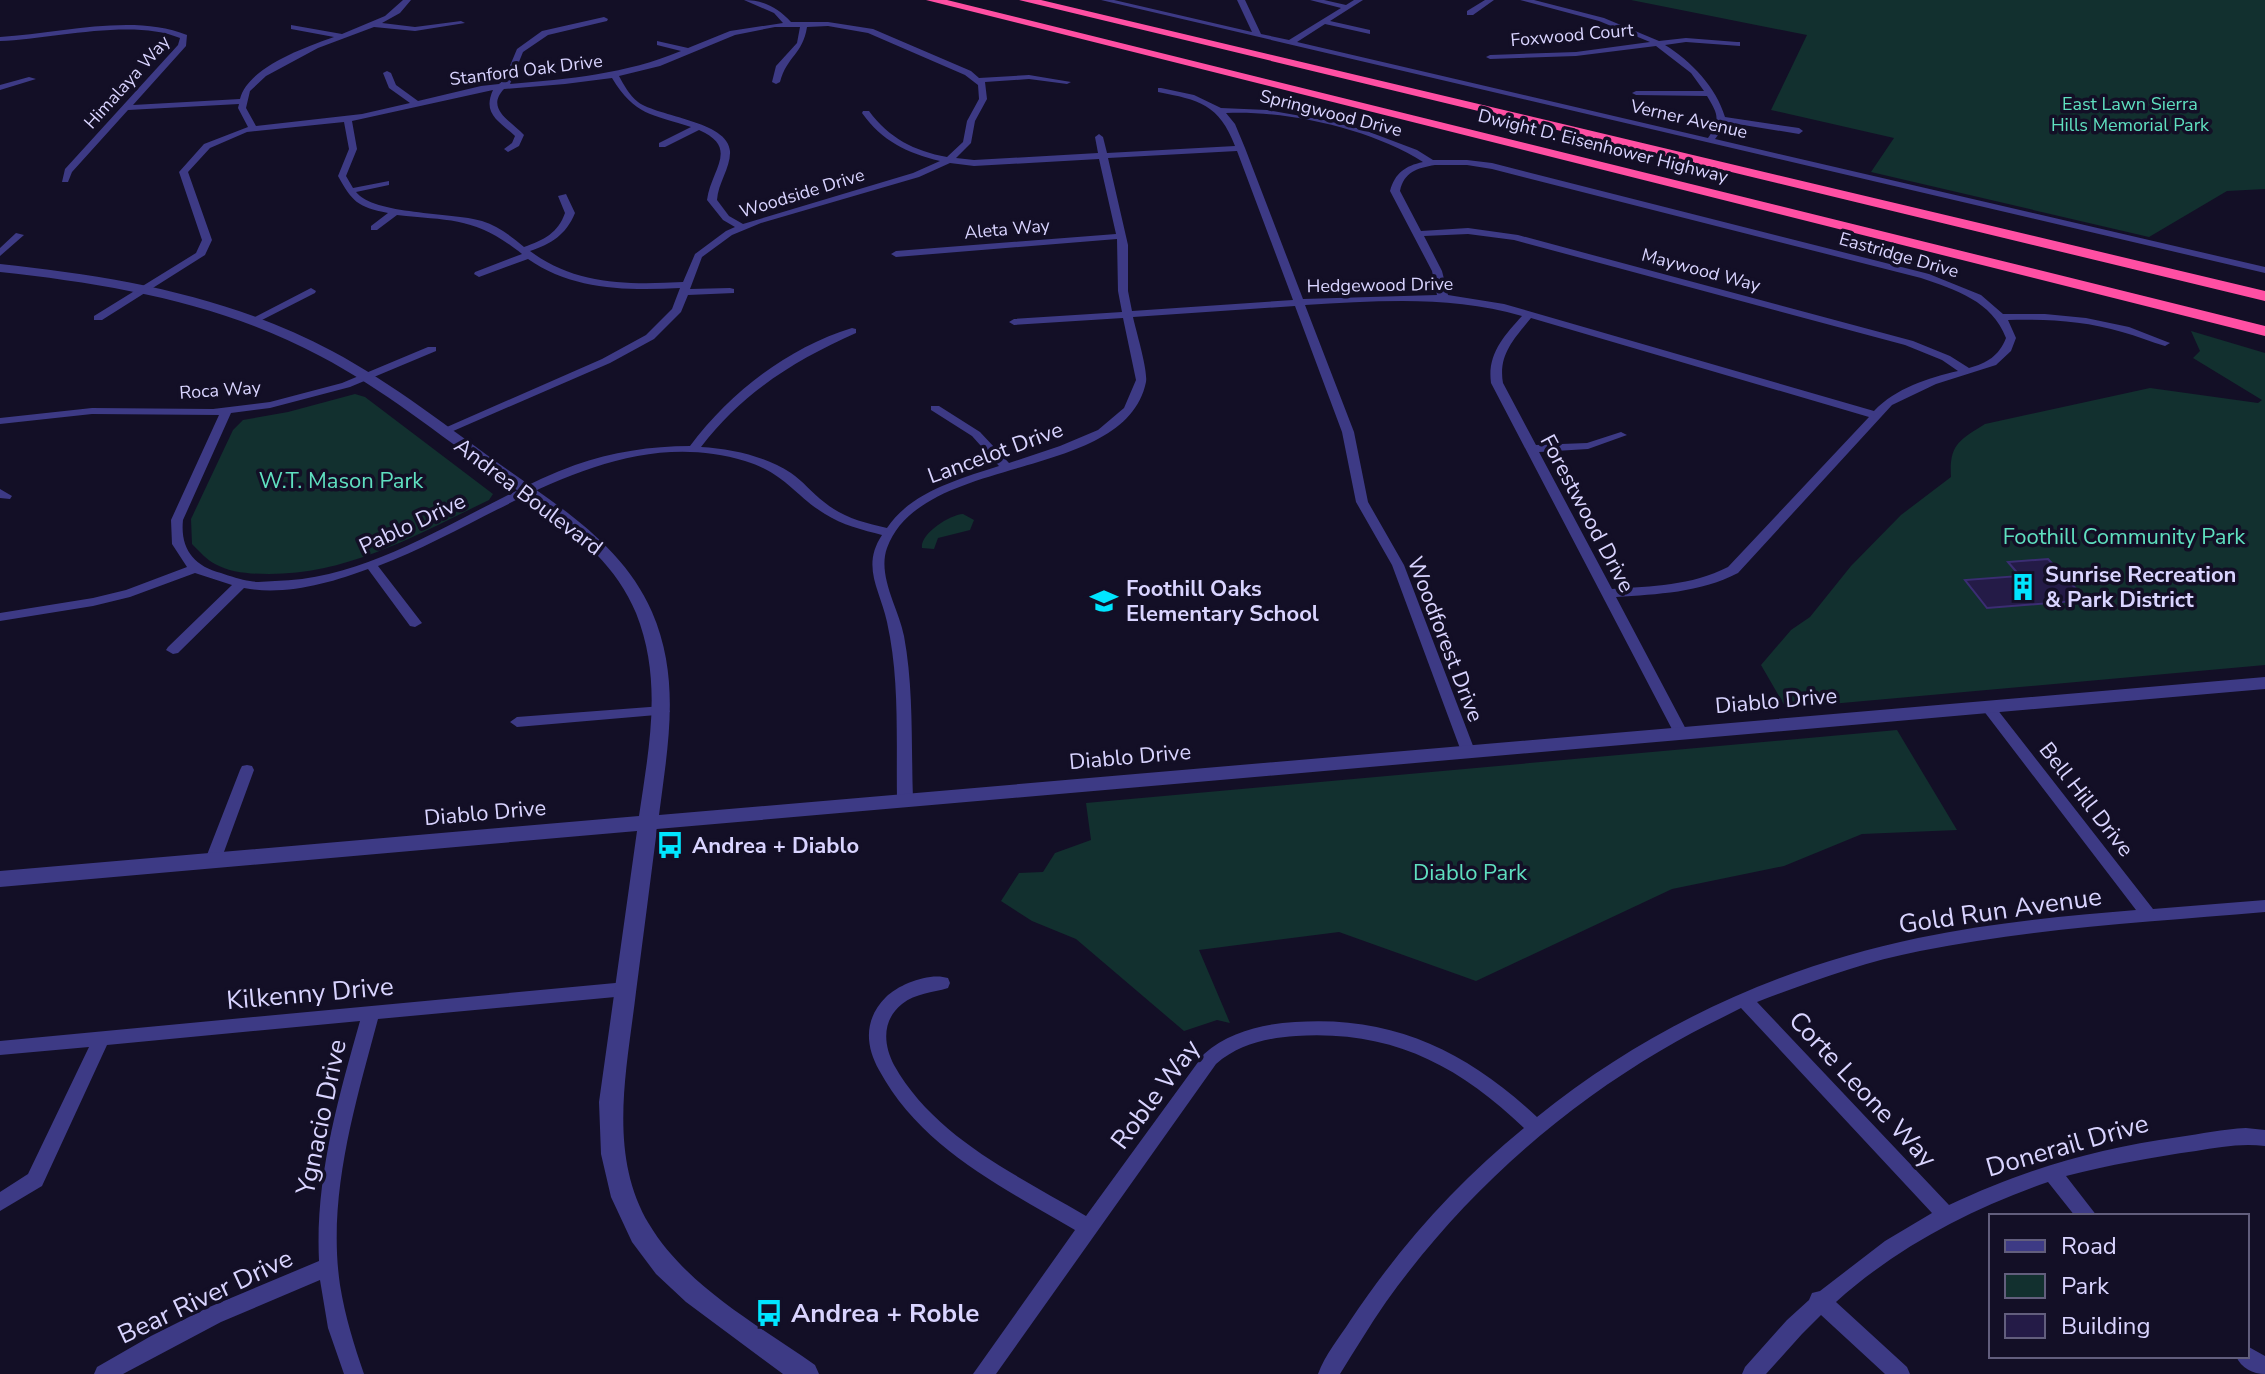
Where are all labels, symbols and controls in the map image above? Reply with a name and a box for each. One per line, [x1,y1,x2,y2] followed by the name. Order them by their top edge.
[1509,18,1635,52] street label: Foxwood Court
[78,29,176,134] street label: Himalaya Way
[448,49,604,91] street label: Stanford Oak Drive
[1257,84,1405,142] street label: Springwood Drive
[2051,92,2210,137] park label: East Lawn Sierra Hills Memorial Park
[1627,94,1750,144] street label: Verner Avenue
[1475,103,1731,189] street label: Dwight D. Eisenhower Highway
[737,163,867,223] street label: Woodside Drive
[963,213,1052,245] street label: Aleta Way
[1836,226,1962,284] street label: Eastridge Drive
[1639,243,1764,298] street label: Maywood Way
[1306,272,1454,298] street label: Hedgewood Drive
[178,375,262,405] street label: Roca Way
[924,415,1067,491] street label: Lancelot Drive
[1533,429,1641,598] street label: Forestwood Drive
[448,431,609,563] street label: Andrea Boulevard
[259,466,424,496] park label: W.T. Mason Park
[354,486,471,562] street label: Pablo Drive
[2003,522,2246,552] park label: Foothill Community Park
[1400,552,1490,726] street label: Woodforest Drive
[2045,560,2236,615] place label: Sunrise Recreation & Park District
[2008,572,2038,602] building icon: Sunrise Recreation & Park District
[1126,574,1319,629] place label: Foothill Oaks Elementary School
[1089,586,1119,616] school or university icon: Foothill Oaks Elementary School
[1714,681,1838,721] street label: Diablo Drive
[2032,736,2141,863] street label: Bell Hill Drive
[1068,737,1192,777] street label: Diablo Drive
[423,793,547,833] street label: Diablo Drive
[655,830,685,860] bus stop icon: Andrea + Diablo
[692,831,859,861] place label: Andrea + Diablo
[1413,858,1528,888] park label: Diablo Park
[1896,879,2104,942] street label: Gold Run Avenue
[225,969,395,1018] street label: Kilkenny Drive
[1781,1003,1945,1176] street label: Corte Leone Way
[1103,1032,1209,1156] street label: Roble Way
[288,1036,355,1199] street label: Ygnacio Drive
[1982,1106,2152,1185] street label: Donerail Drive
[1989,1214,2249,1358] legend
[2061,1230,2117,1262] text: Road
[112,1241,298,1352] street label: Bear River Drive
[2061,1270,2110,1302] text: Park
[791,1296,979,1331] place label: Andrea + Roble
[754,1298,784,1328] bus stop icon: Andrea + Roble
[2061,1310,2151,1342] text: Building

